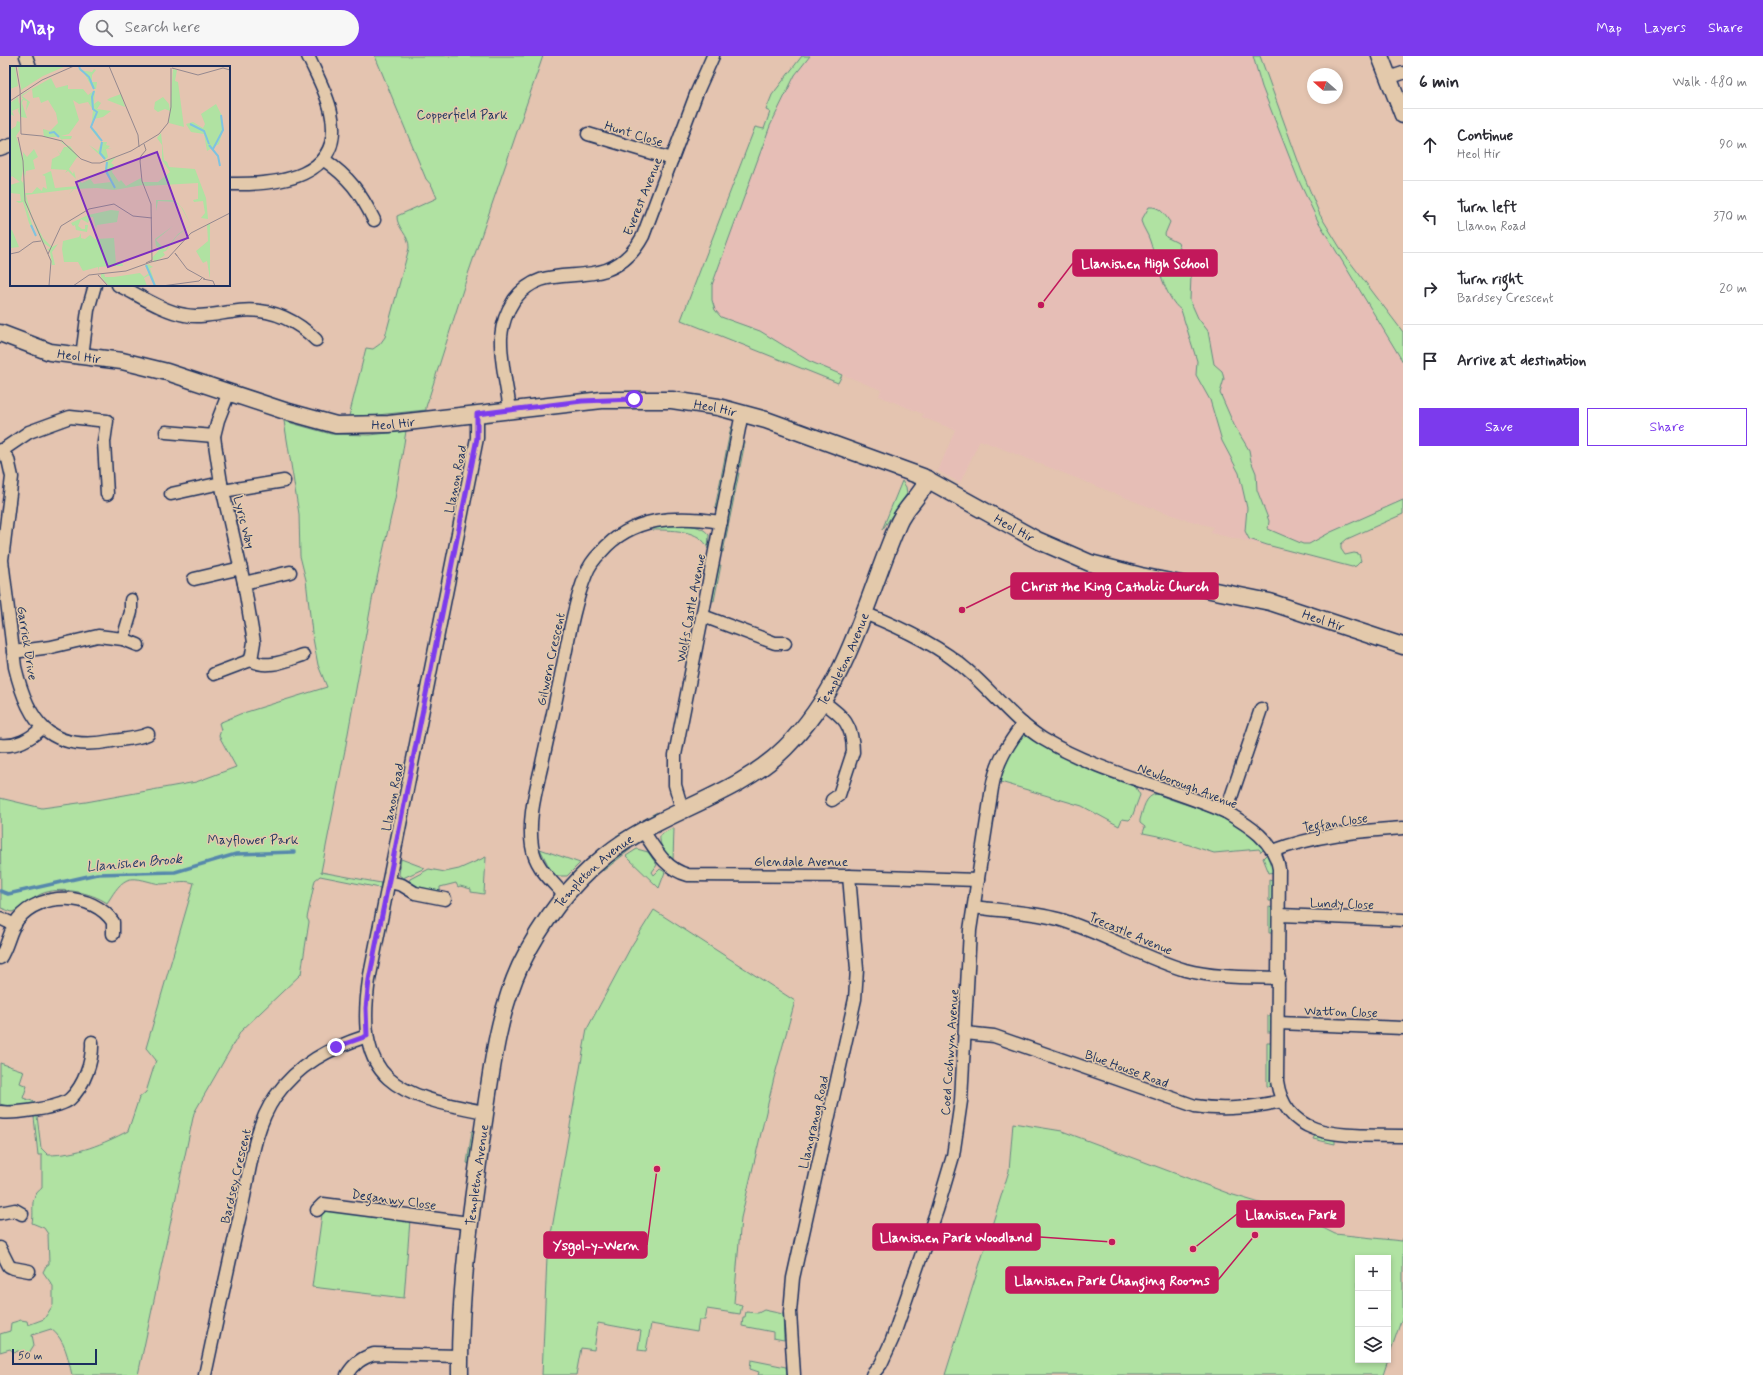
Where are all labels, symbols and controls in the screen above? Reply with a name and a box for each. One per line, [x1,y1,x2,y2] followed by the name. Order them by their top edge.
[79,10,359,46] search box
[20,16,55,41] text: Map
[93,17,115,39] icon: search
[125,18,200,38] text: Search here
[1596,19,1622,37] text: Map
[1644,19,1686,37] text: Layers
[1708,19,1743,37] text: Share
[10,66,230,286] inset map
[1307,68,1343,104] north arrow
[1419,71,1459,93] text: 6 min
[1673,74,1747,91] text: Walk · 480 m
[416,107,508,124] park label: Copperfield Park
[602,117,665,151] street label: Hunt Close
[1457,126,1513,146] text: Continue
[1419,134,1441,156] icon: ahead
[1719,136,1747,153] text: 90 m
[1457,146,1501,163] text: Heol Hir
[620,155,667,238] street label: Everest Avenue
[1457,198,1517,218] text: Turn left
[1419,206,1441,228] icon: left
[1713,208,1747,225] text: 370 m
[1457,218,1526,235] text: Llanon Road
[1073,250,1217,276] callout: Llanishen High School
[1081,255,1209,275] text: Llanishen High School
[1457,270,1524,290] text: Turn right
[1419,278,1441,300] icon: right
[1719,280,1747,297] text: 20 m
[1457,290,1554,307] text: Bardsey Crescent
[56,346,102,368] street label: Heol Hir
[1419,350,1441,372] icon: arrive
[1457,351,1586,371] text: Arrive at destination
[625,390,643,408] route start
[692,396,739,422] street label: Heol Hir
[1419,408,1579,446] button: Save
[1587,408,1747,446] button: Share
[371,414,417,434] street label: Heol Hir
[442,444,471,515] street label: Llanon Road
[229,494,258,551] street label: Lyric Way
[991,511,1038,547] street label: Heol Hir
[673,552,710,664] street label: Wolfs Castle Avenue
[1011,573,1218,599] callout: Christ the King Catholic Church
[1021,578,1209,598] text: Christ the King Catholic Church
[12,605,41,682] street label: Garrick Drive
[1300,606,1347,636] street label: Heol Hir
[814,610,874,710] street label: Templeton Avenue
[533,611,570,707] street label: Gilwern Crescent
[1135,760,1240,813] street label: Newborough Avenue
[379,762,408,833] street label: Llanon Road
[1301,810,1370,839] street label: Tegfan Close
[551,831,637,912] street label: Templeton Avenue
[208,832,299,849] park label: Mayflower Park
[86,850,184,876] water label: Llanishen Brook
[754,854,848,871] street label: Glendale Avenue
[1310,895,1374,914] street label: Lundy Close
[1086,909,1175,960] street label: Trecastle Avenue
[938,988,963,1116] street label: Coed Cochwyn Avenue
[1304,1003,1378,1022] street label: Watton Close
[327,1038,345,1056] route end
[1082,1046,1171,1092] street label: Blue House Road
[796,1074,833,1171] street label: Llangranog Road
[463,1123,493,1227] street label: Templeton Avenue
[217,1127,256,1225] street label: Bardsey Crescent
[350,1186,437,1217] street label: Deganwy Close
[1237,1201,1344,1227] callout: Llanishen Park
[1245,1206,1337,1224] text: Llanishen Park
[873,1224,1040,1250] callout: Llanishen Park Woodland
[880,1229,1032,1247] text: Llanishen Park Woodland
[544,1232,647,1258] callout: Ysgol-y-Wern
[553,1237,640,1257] text: Ysgol-y-Wern
[1355,1255,1391,1363] map controls
[1355,1255,1391,1291] button: +
[1006,1267,1218,1293] callout: Llanishen Park Changing Rooms
[1014,1272,1211,1293] text: Llanishen Park Changing Rooms
[1355,1291,1391,1327] button: −
[1355,1327,1391,1363] button: layers
[12,1347,97,1366] scale bar
[18,1349,43,1363] text: 50 m

